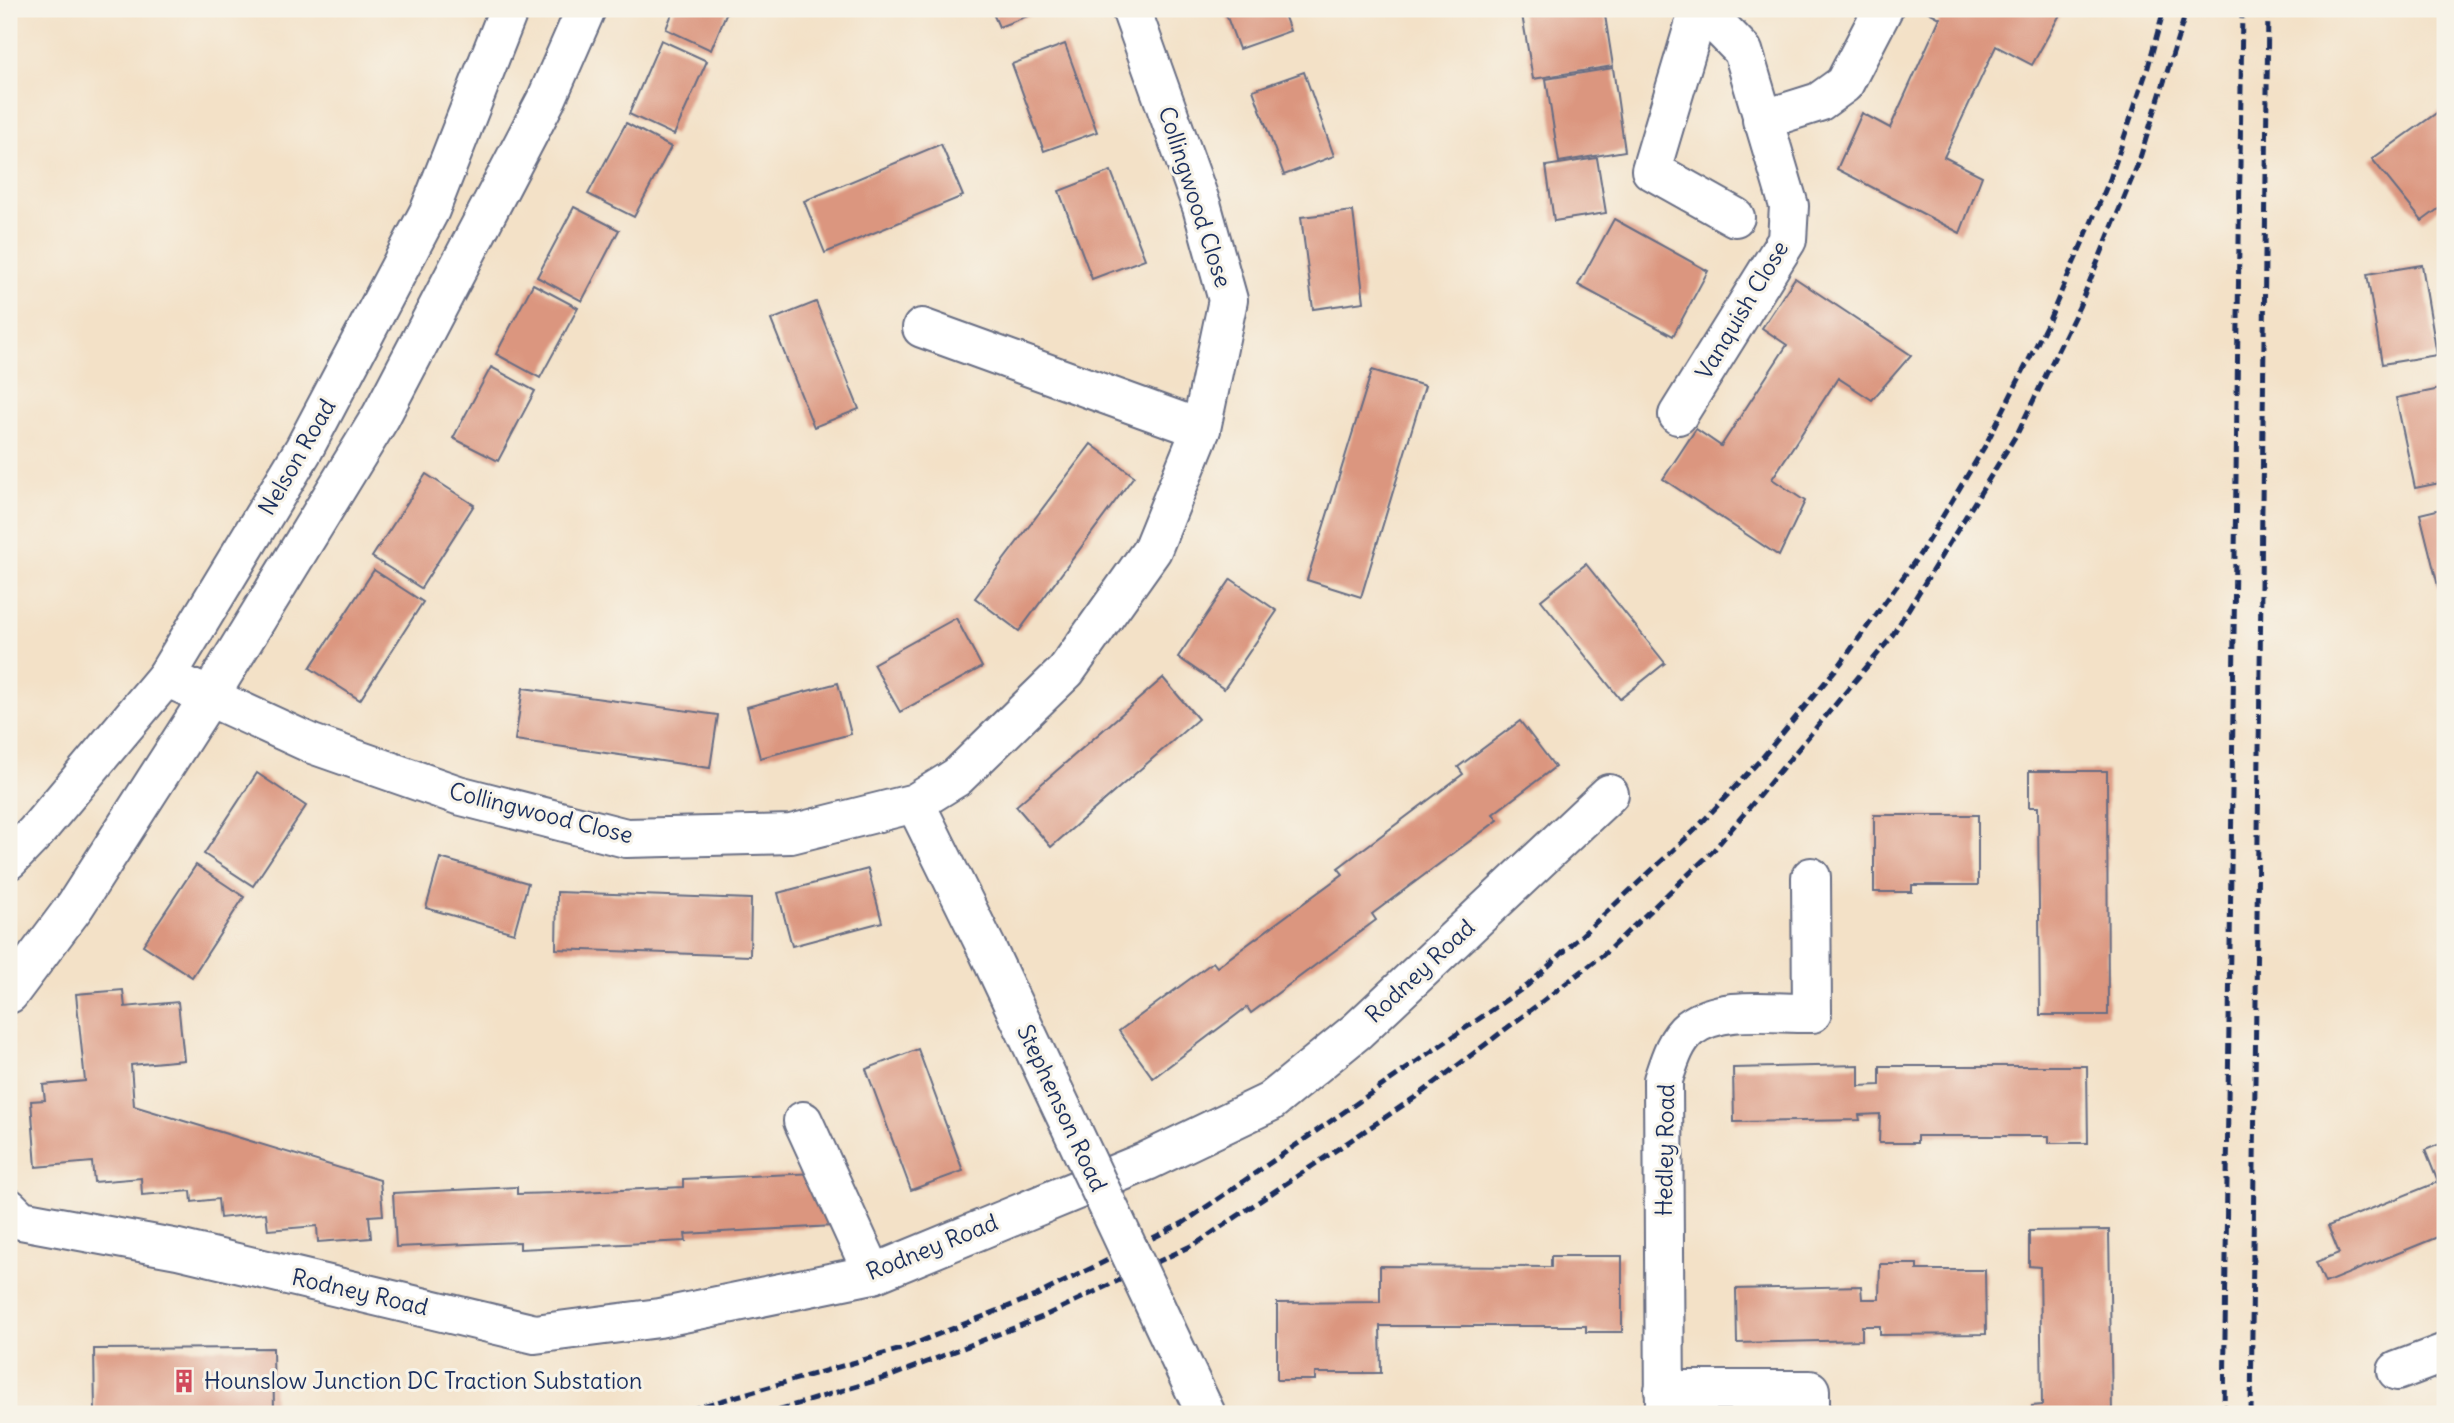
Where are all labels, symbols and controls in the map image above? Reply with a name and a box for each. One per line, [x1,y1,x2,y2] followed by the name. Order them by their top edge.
[1153,103,1238,291] street label: Collingwood Close
[1689,235,1794,384] street label: Vanquish Close
[252,393,341,520] street label: Nelson Road
[446,776,636,849] street label: Collingwood Close
[1359,913,1480,1029] street label: Rodney Road
[1011,1020,1114,1196] street label: Stephenson Road
[1649,1084,1680,1216] street label: Hedley Road
[862,1207,1002,1286] street label: Rodney Road
[289,1262,431,1321] street label: Rodney Road
[204,1366,642,1395] place label: Hounslow Junction DC Traction Substation
[170,1367,198,1395] building icon: Hounslow Junction DC Traction Substation

